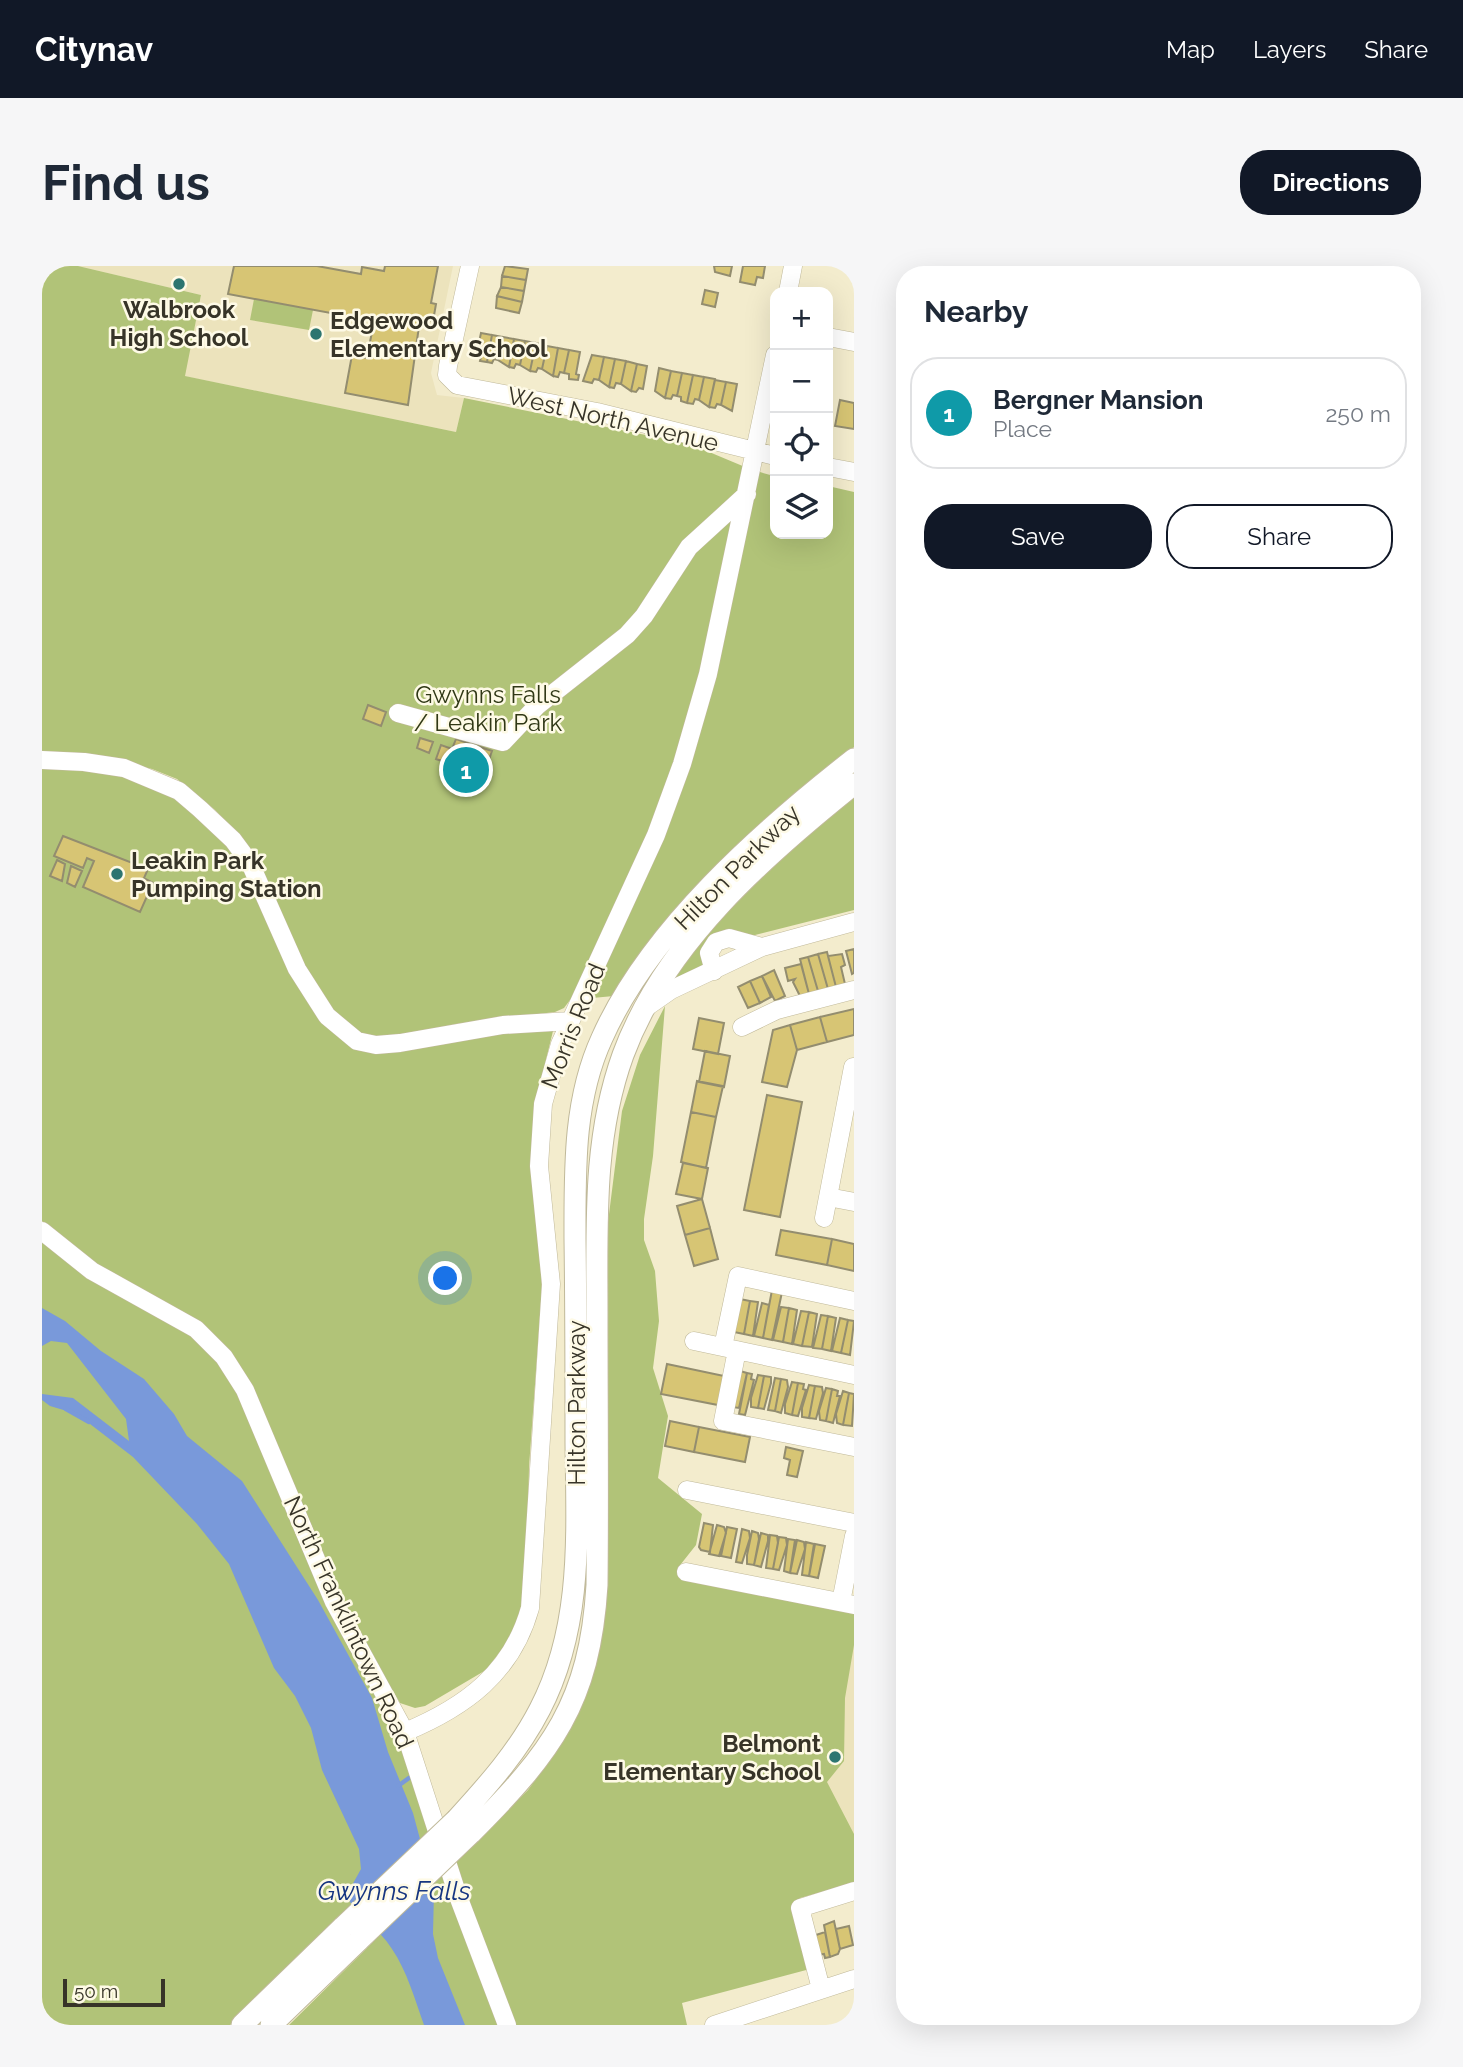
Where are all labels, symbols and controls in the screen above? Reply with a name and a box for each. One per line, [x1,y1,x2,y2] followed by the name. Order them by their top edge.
[35,30,153,69] text: Citynav
[1166,35,1215,64] text: Map
[1253,35,1326,64] text: Layers
[1364,35,1428,64] text: Share
[1240,150,1421,215] button: Directions
[42,154,210,211] text: Find us
[171,276,187,292] marker: Walbrook High School
[770,287,833,539] map controls
[770,287,833,350] button: +
[924,294,1028,329] text: Nearby
[110,295,249,352] place label: Walbrook High School
[330,306,548,363] place label: Edgewood Elementary School
[308,326,324,342] marker: Edgewood Elementary School
[770,350,833,413] button: −
[505,381,721,457] street label: West North Avenue
[993,385,1204,415] text: Bergner Mansion
[943,400,955,427] text: 1
[1325,400,1391,427] text: 250 m
[770,413,833,476] button: locate
[993,415,1052,442] text: Place
[770,476,833,539] button: layers
[924,504,1152,569] button: Save
[1166,504,1393,569] button: Share
[414,680,563,737] park label: Gwynns Falls / Leakin Park
[443,744,489,796] pin: 1
[668,798,806,936] street label: Hilton Parkway
[131,846,322,903] place label: Leakin Park Pumping Station
[109,866,125,882] marker: Leakin Park Pumping Station
[535,959,611,1093] street label: Morris Road
[428,1261,462,1295] your location
[562,1320,591,1486] street label: Hilton Parkway
[278,1491,420,1753] street label: North Franklintown Road
[603,1729,821,1786] place label: Belmont Elementary School
[827,1749,843,1765] marker: Belmont Elementary School
[317,1876,471,1906] water label: Gwynns Falls
[63,1976,164,2008] scale bar
[74,1980,118,2002] text: 50 m

